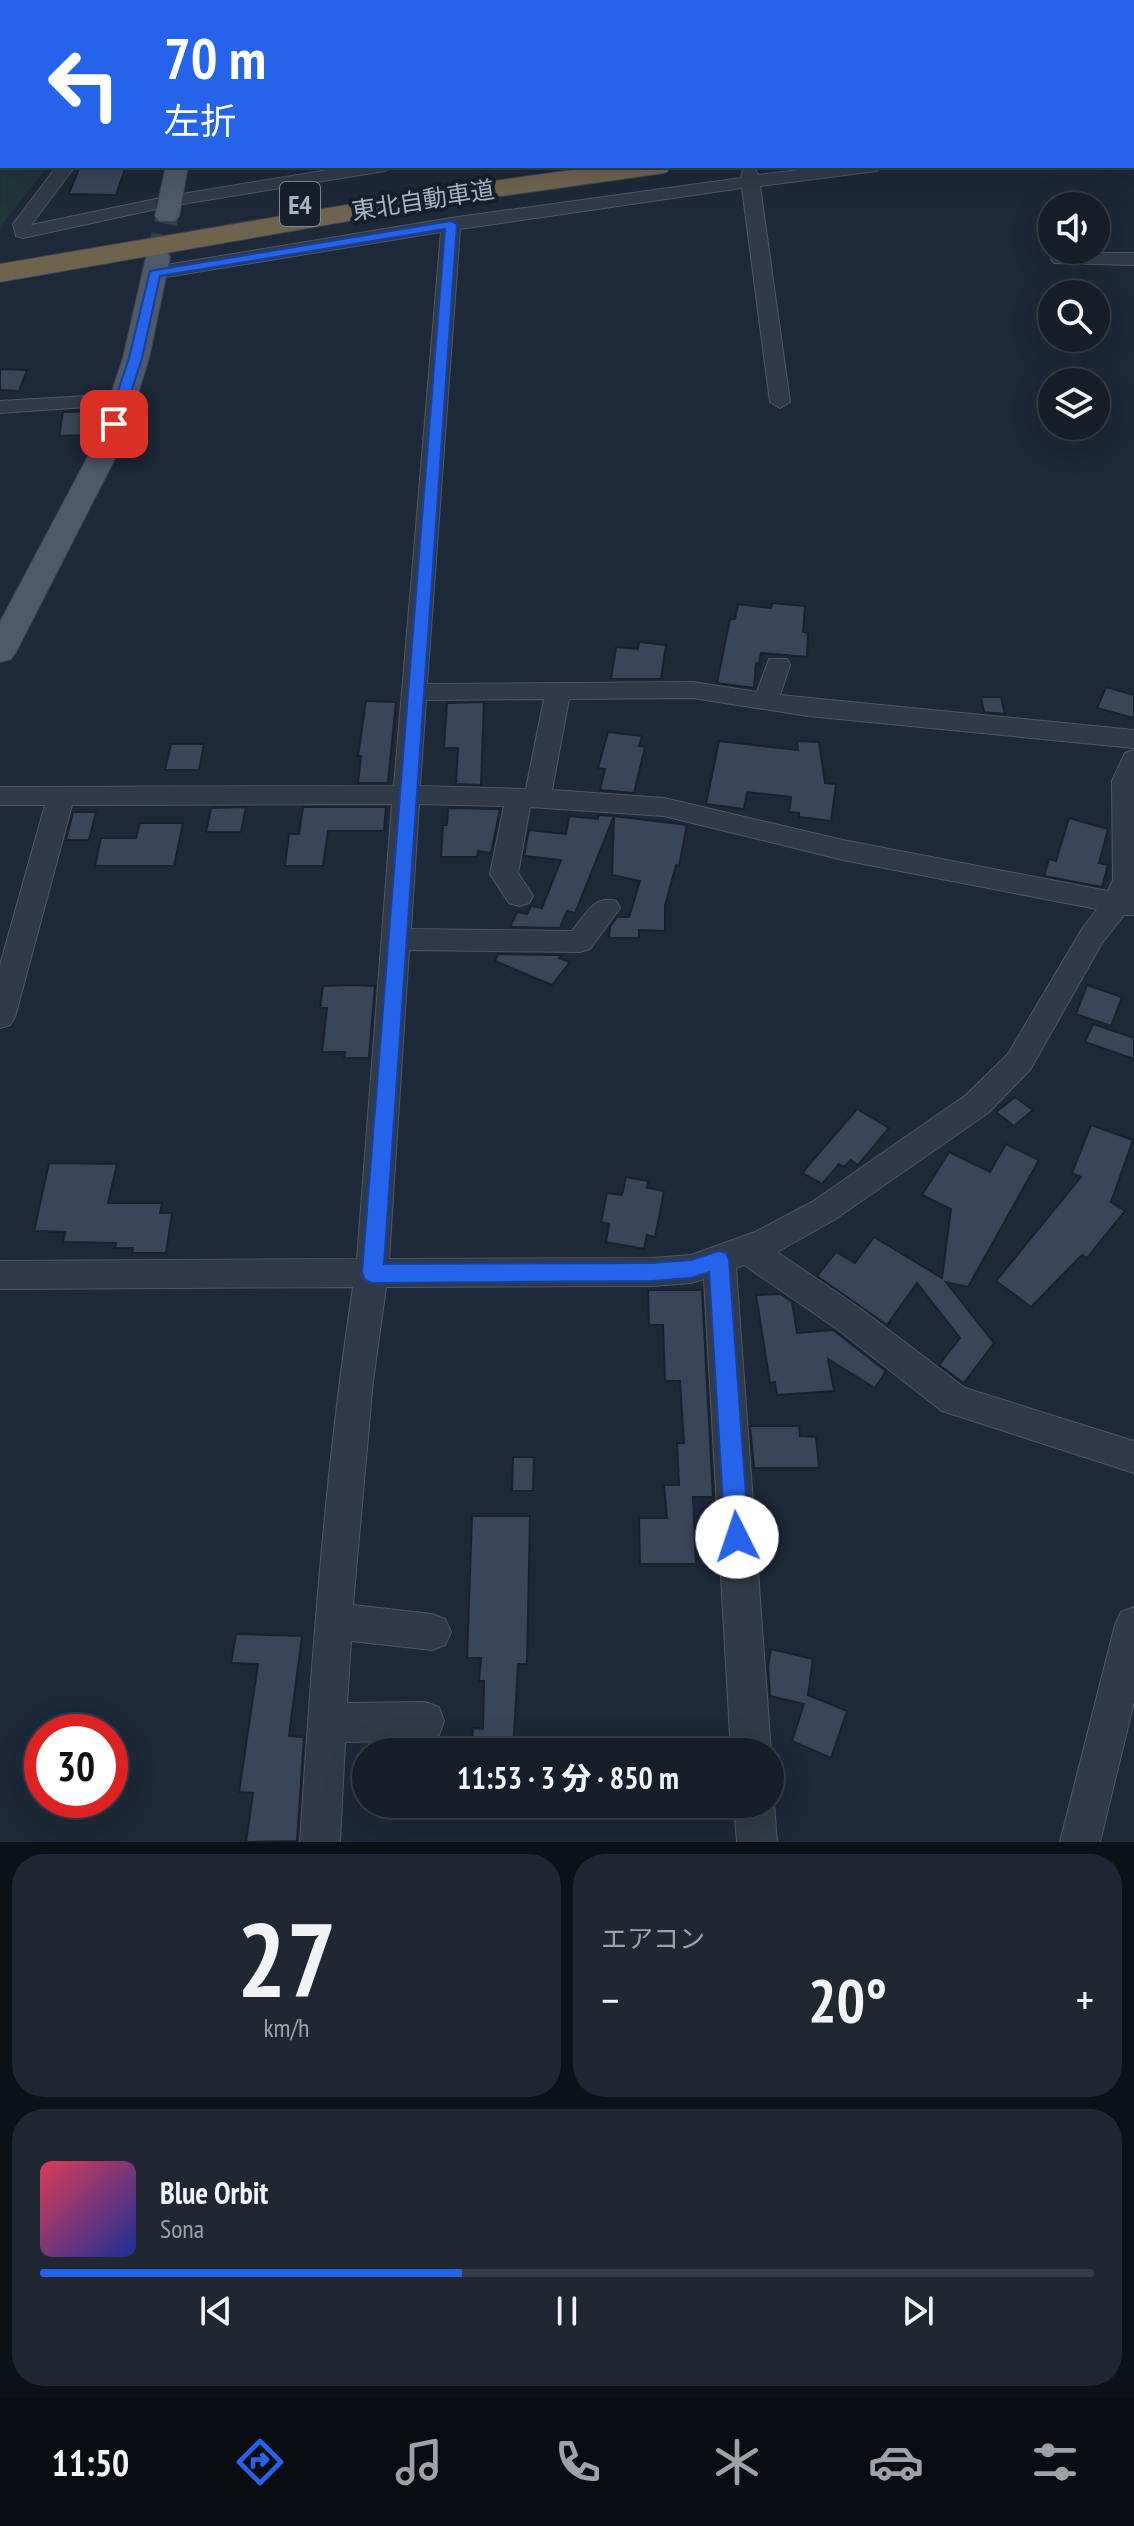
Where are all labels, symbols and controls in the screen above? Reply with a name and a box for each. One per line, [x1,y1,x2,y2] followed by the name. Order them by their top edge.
[164,22,266,94] text: 70 m
[32,32,136,136] icon: left
[164,97,236,144] text: 左折
[349,173,497,227] street label: 東北自動車道
[280,182,320,226] road number: E4
[1038,192,1110,440] map controls
[1038,192,1110,264] button: sound
[1038,280,1110,352] button: search
[1038,368,1110,440] button: layers
[80,390,148,458] pin
[92,402,136,446] icon: arrive
[695,1495,779,1579] position arrow
[24,1714,128,1818] speed limit sign: 30
[457,1758,679,1797] text: 11:53 · 3 分 · 850 m
[237,1891,336,2026] text: 27
[601,1922,705,1955] text: エアコン
[808,1961,887,2039] text: 20°
[601,1971,619,2028] text: −
[1076,1971,1094,2028] text: +
[263,2011,310,2044] text: km/h
[160,2173,268,2212] text: Blue Orbit
[160,2212,204,2245] text: Sona
[194,2289,238,2333] icon: previous
[545,2289,589,2333] icon: pause
[896,2289,940,2333] icon: next
[232,2434,288,2490] icon: directions
[391,2434,447,2490] icon: music
[550,2434,606,2490] icon: phone
[709,2434,765,2490] icon: climate
[868,2434,924,2490] icon: car
[1027,2434,1083,2490] icon: filters
[51,2439,129,2486] text: 11:50

